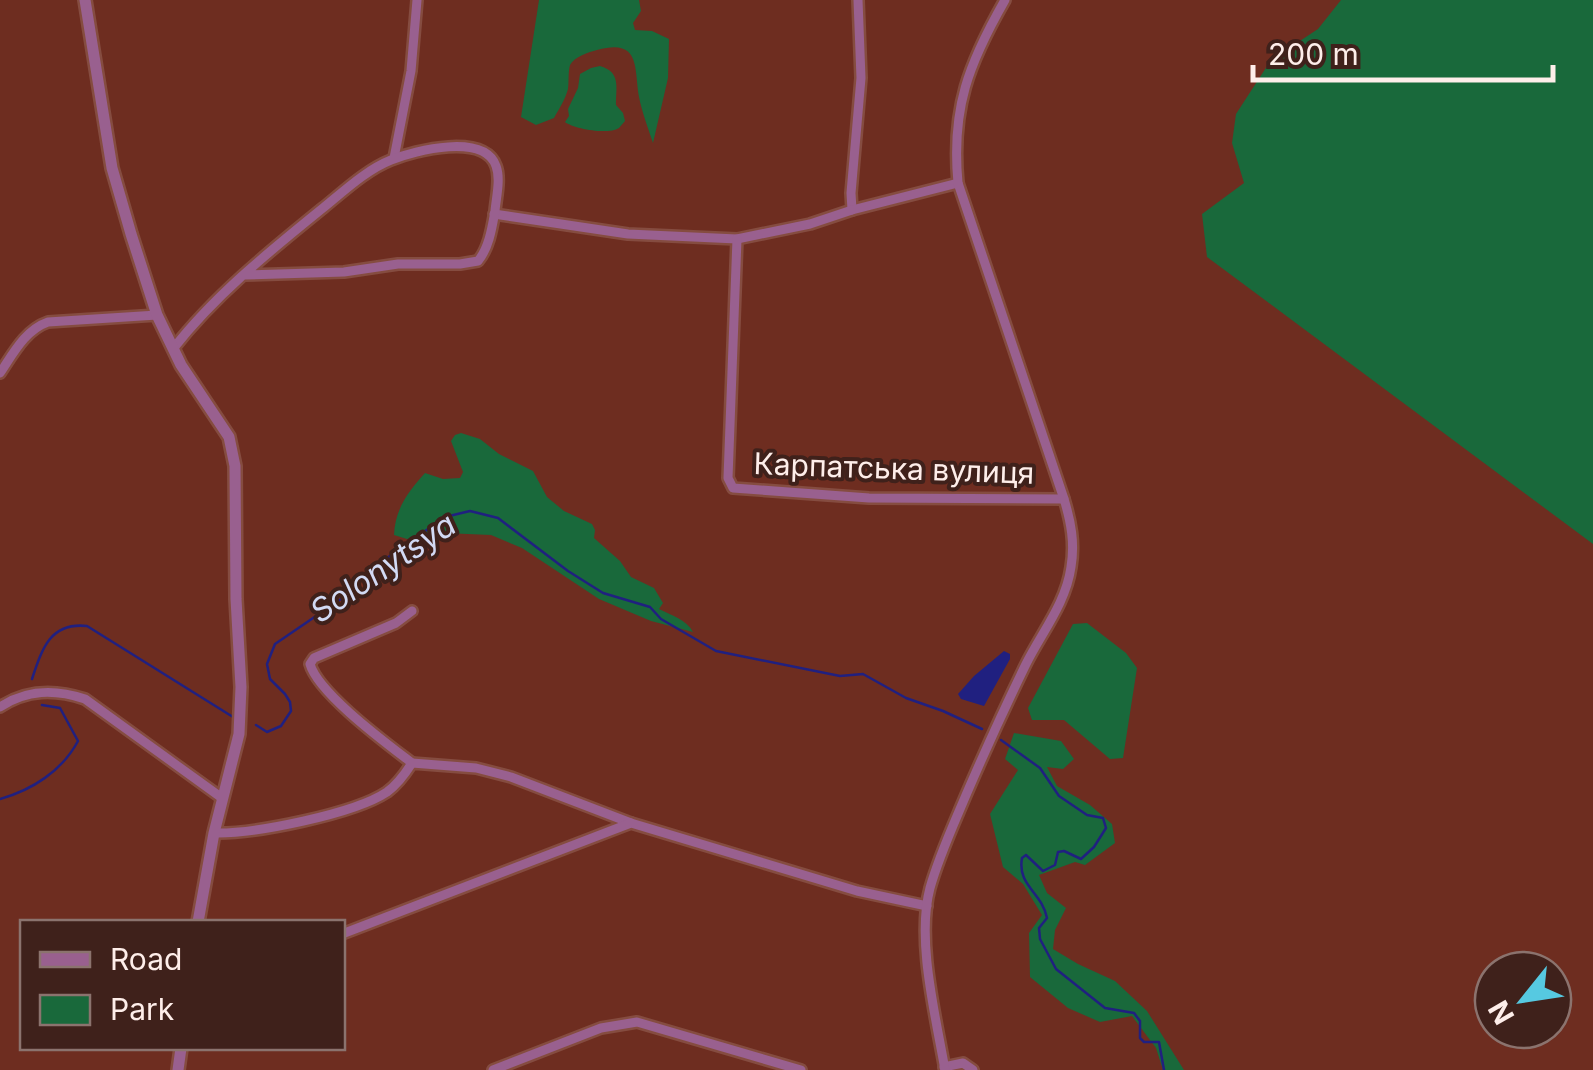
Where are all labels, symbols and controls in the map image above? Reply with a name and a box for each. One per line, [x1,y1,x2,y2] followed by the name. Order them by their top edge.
[1253,20,1553,82] scale bar
[1268,36,1359,72] text: 200 m
[753,445,1035,491] street label: Карпатська вулиця
[302,505,463,631] water label: Solonytsya
[20,920,345,1050] legend
[110,941,182,977] text: Road
[1473,950,1573,1050] north arrow
[110,991,175,1027] text: Park
[1481,995,1521,1030] text: N

